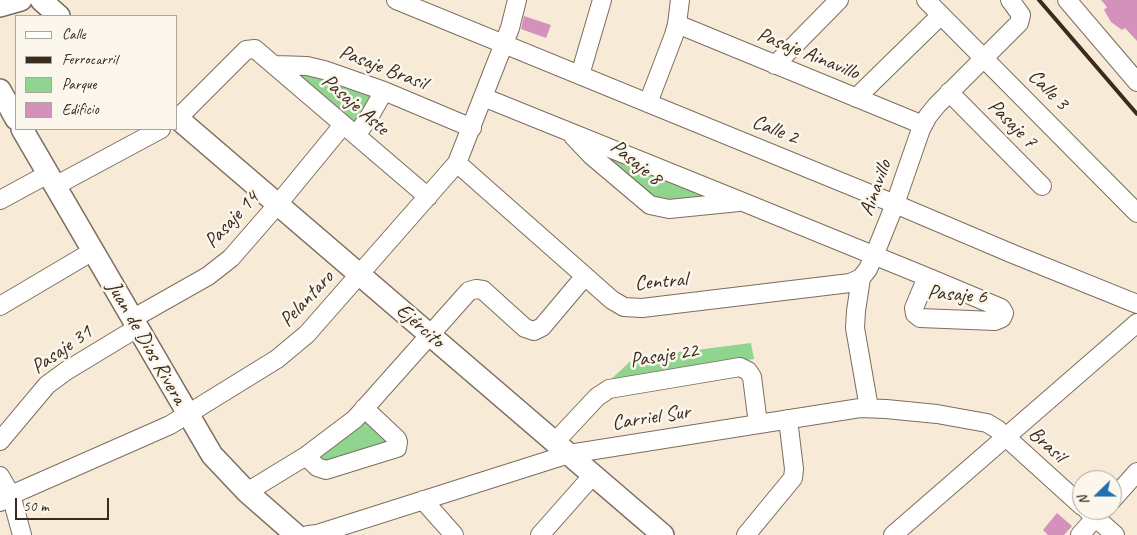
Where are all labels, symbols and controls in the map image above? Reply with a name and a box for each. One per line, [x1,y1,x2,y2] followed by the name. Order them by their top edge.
[15,15,178,130] legend
[753,22,863,86] street label: Pasaje Ainavillo
[62,25,86,44] text: Calle
[336,40,430,96] street label: Pasaje Brasil
[62,50,117,69] text: Ferrocarril
[1022,64,1074,116] street label: Calle 3
[316,69,394,141] street label: Pasaje Aste
[62,75,96,94] text: Parque
[982,94,1042,154] street label: Pasaje 7
[62,100,99,119] text: Edificio
[748,109,802,151] street label: Calle 2
[605,135,667,191] street label: Pasaje 8
[854,157,898,219] street label: Ainavillo
[199,186,265,254] street label: Pasaje 14
[274,265,340,333] street label: Pelantaro
[634,267,688,297] street label: Central
[101,277,191,409] street label: Juan de Dios Rivera
[926,280,988,310] street label: Pasaje 6
[391,298,449,354] street label: Ejército
[27,320,97,380] street label: Pasaje 31
[628,338,700,374] street label: Pasaje 22
[610,399,692,437] street label: Carriel Sur
[1023,422,1071,468] street label: Brasil
[1072,470,1122,520] north arrow
[18,488,111,520] scale bar
[1074,493,1093,508] text: N
[23,497,49,516] text: 50 m

